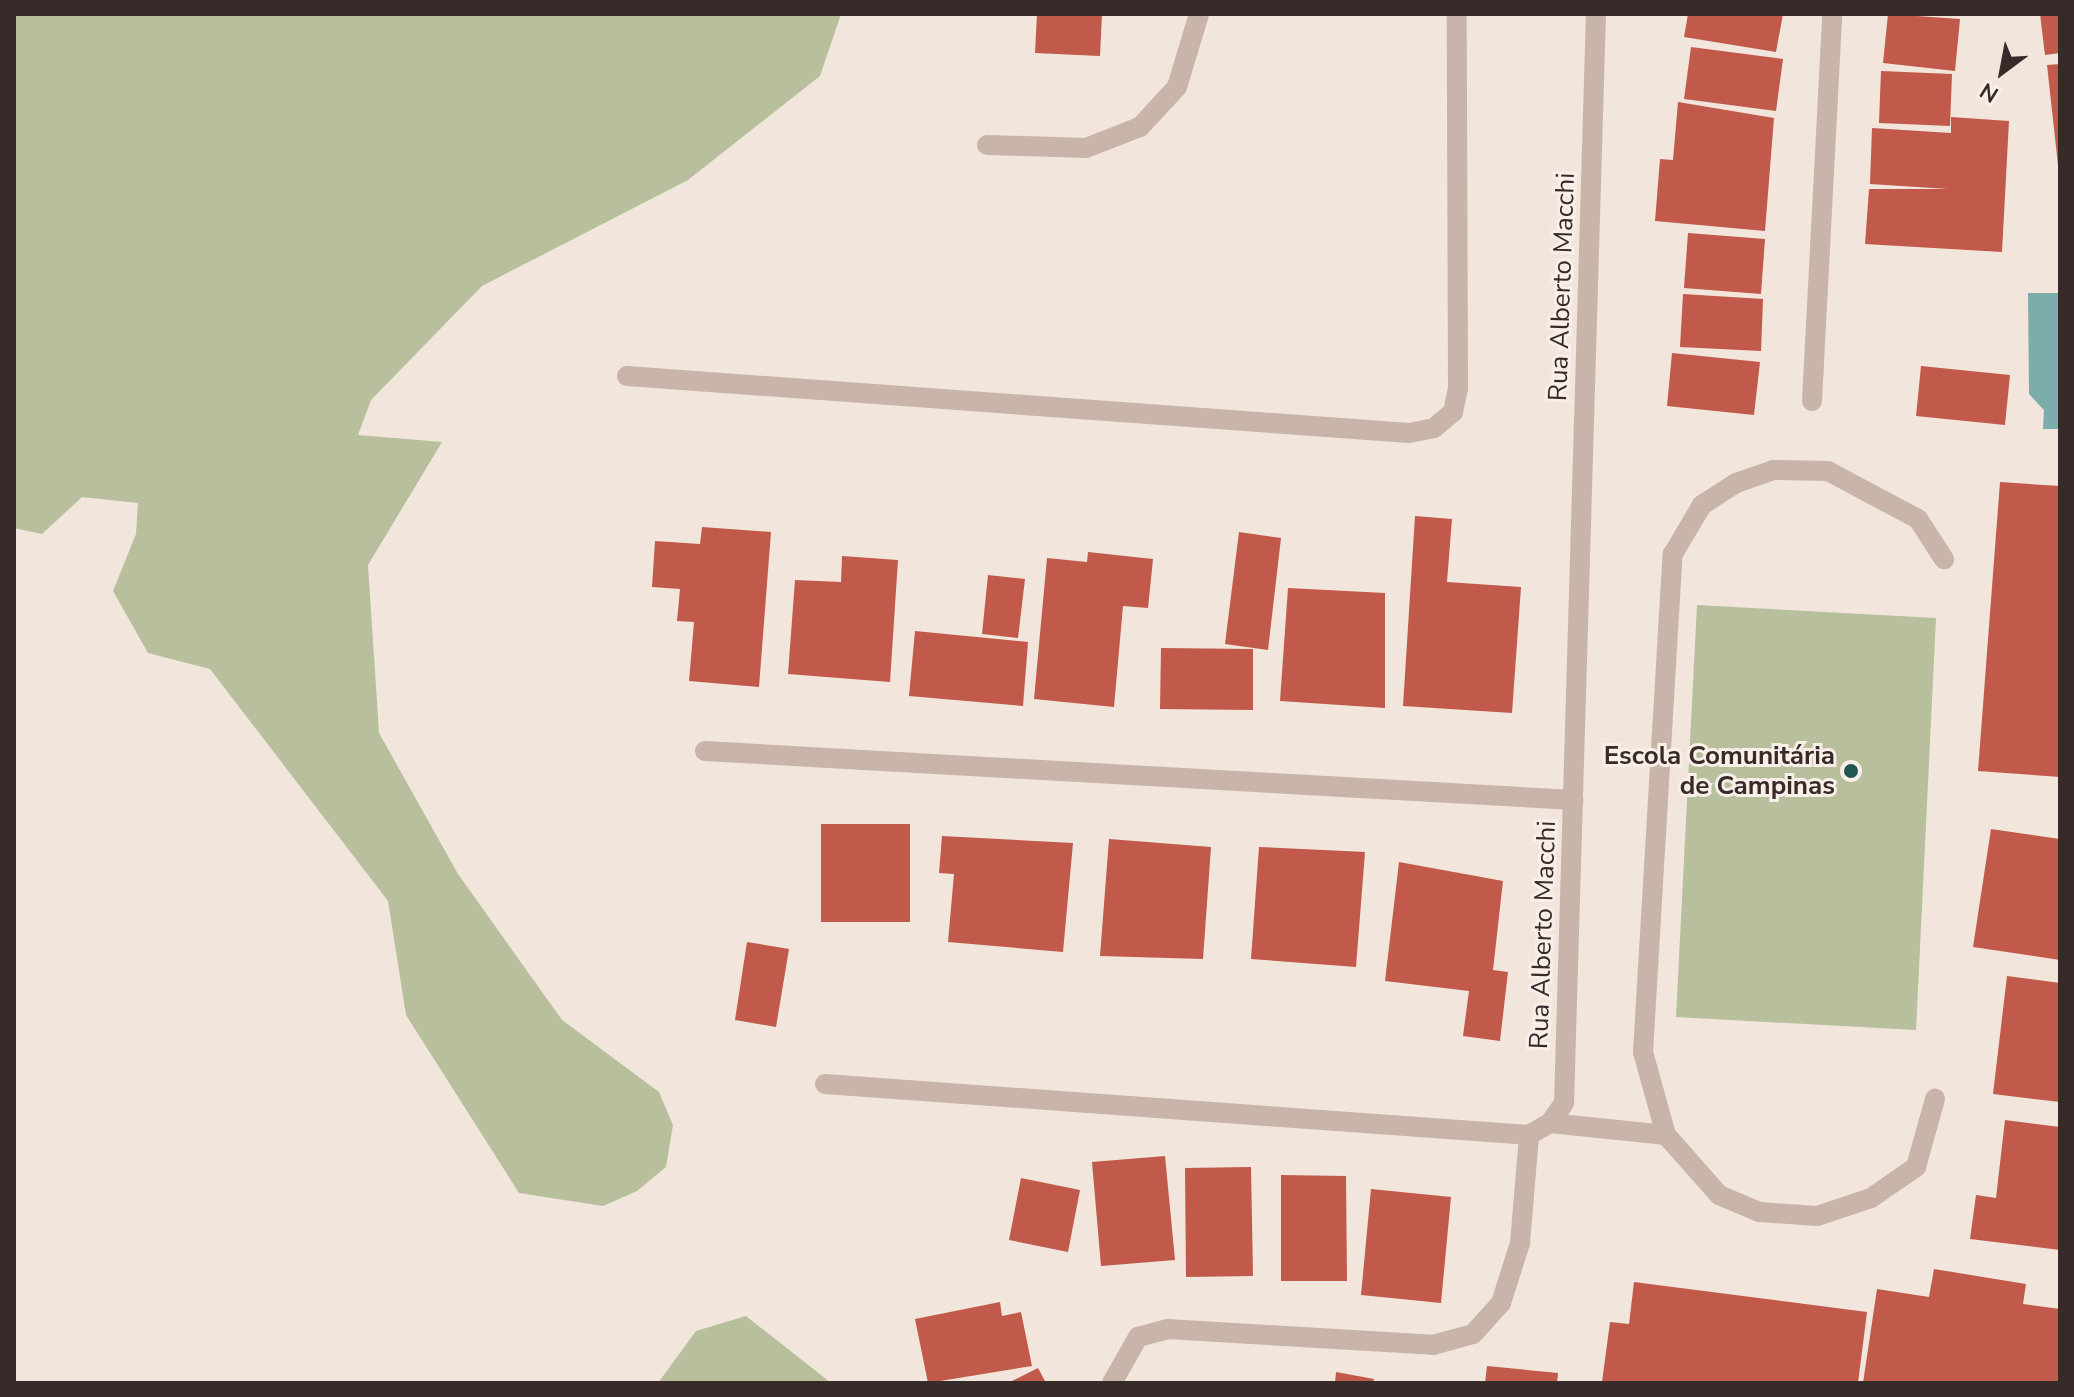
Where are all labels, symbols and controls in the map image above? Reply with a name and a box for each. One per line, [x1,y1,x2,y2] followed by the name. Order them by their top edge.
[1962,32,2042,112] north arrow
[1974,75,2004,109] text: N
[1542,172,1582,402] street label: Rua Alberto Macchi
[1604,740,1835,802] place label: Escola Comunitária de Campinas
[1842,762,1860,780] marker: Escola Comunitária de Campinas
[1523,820,1563,1050] street label: Rua Alberto Macchi

